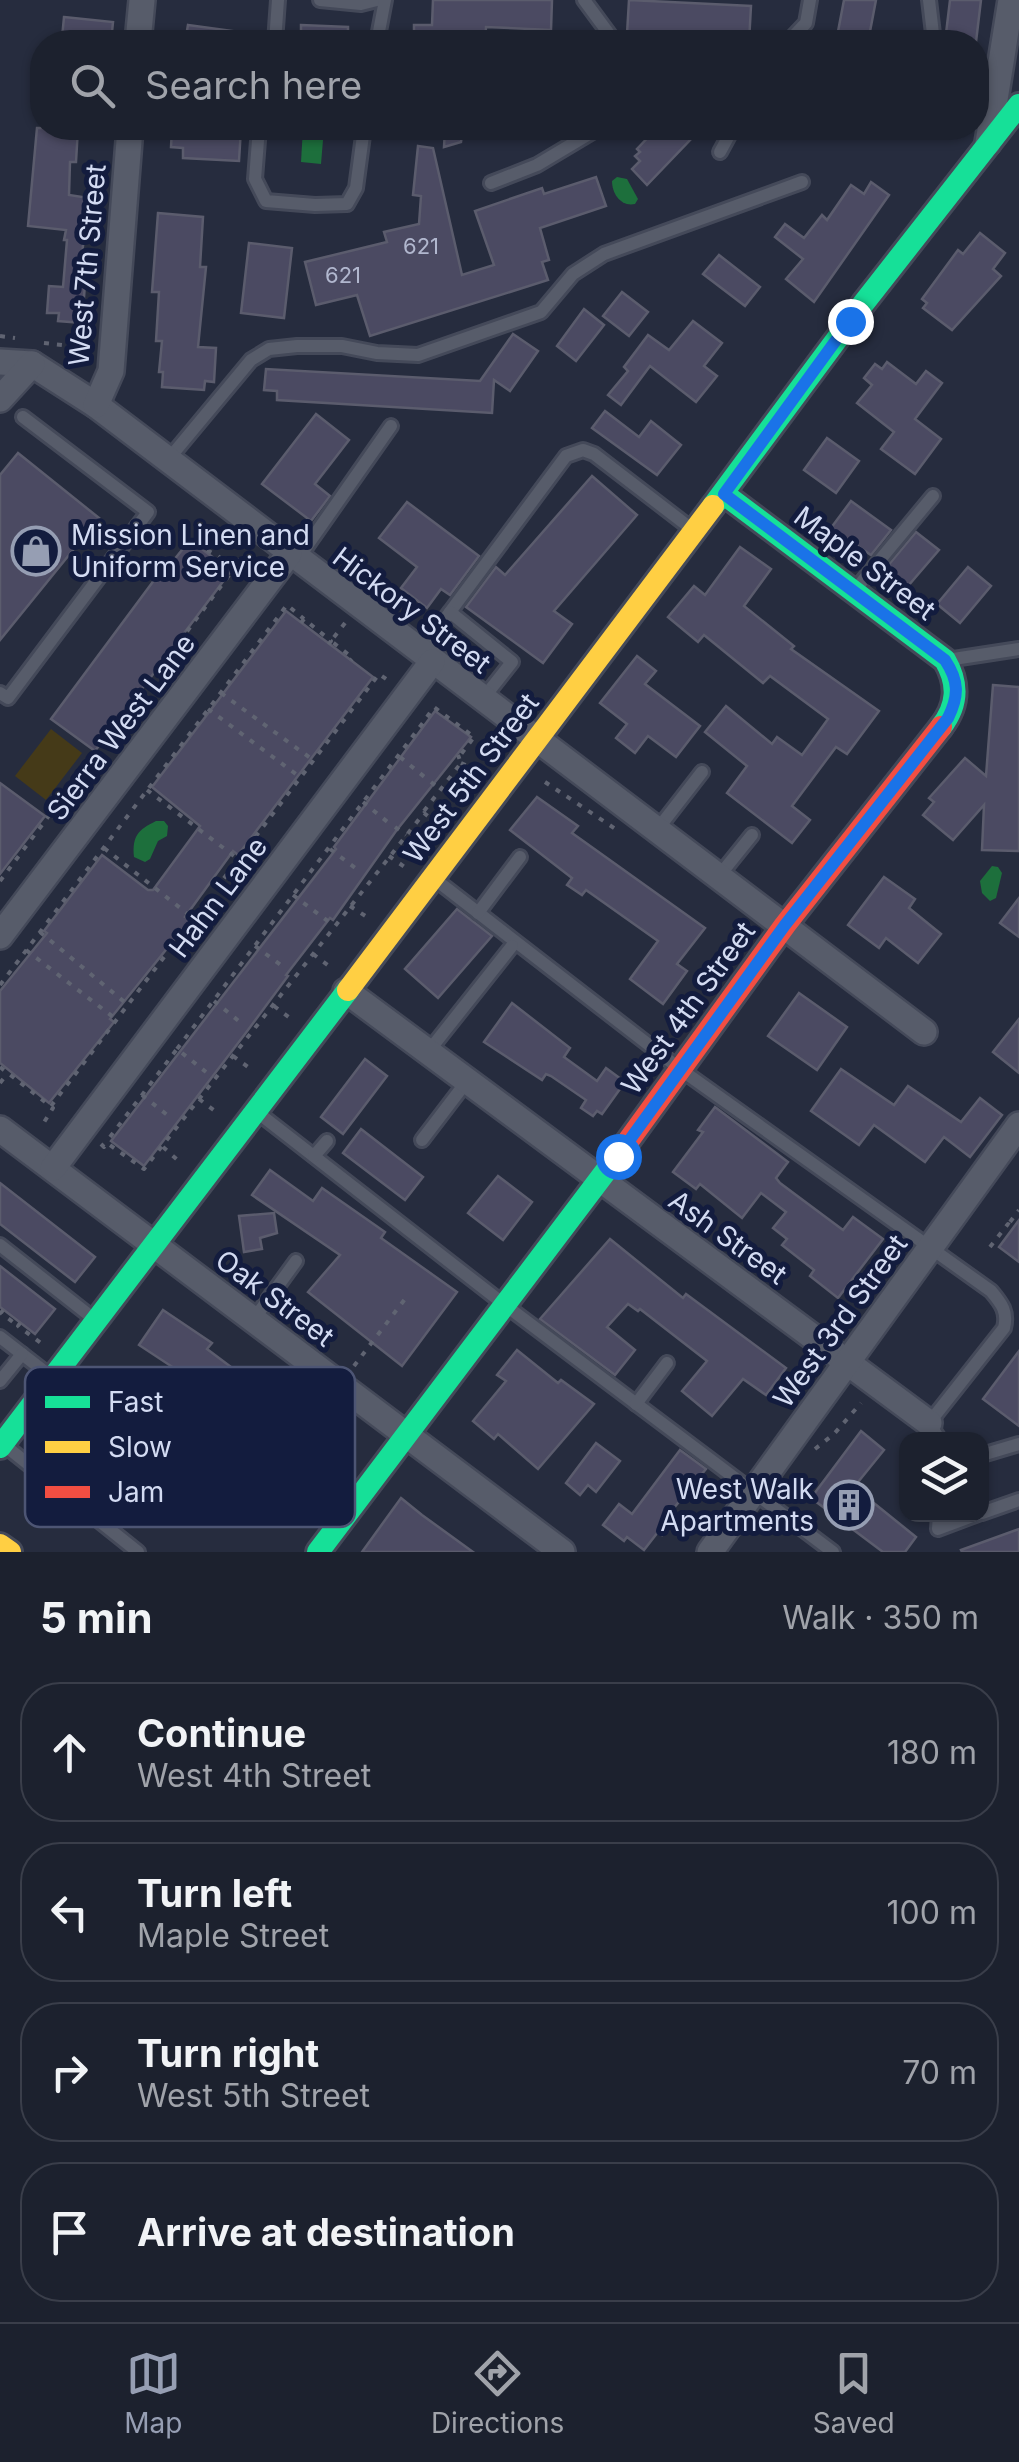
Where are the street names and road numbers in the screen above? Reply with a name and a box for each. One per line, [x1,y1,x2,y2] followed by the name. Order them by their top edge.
[61,163,113,367] street label: West 7th Street
[788,499,942,627] street label: Maple Street
[326,540,498,680] street label: Hickory Street
[40,627,202,827] street label: Sierra West Lane
[396,686,546,870] street label: West 5th Street
[162,830,274,964] street label: Hahn Lane
[614,915,762,1101] street label: West 4th Street
[662,1183,794,1291] street label: Ash Street
[766,1228,914,1414] street label: West 3rd Street
[209,1242,341,1354] street label: Oak Street

